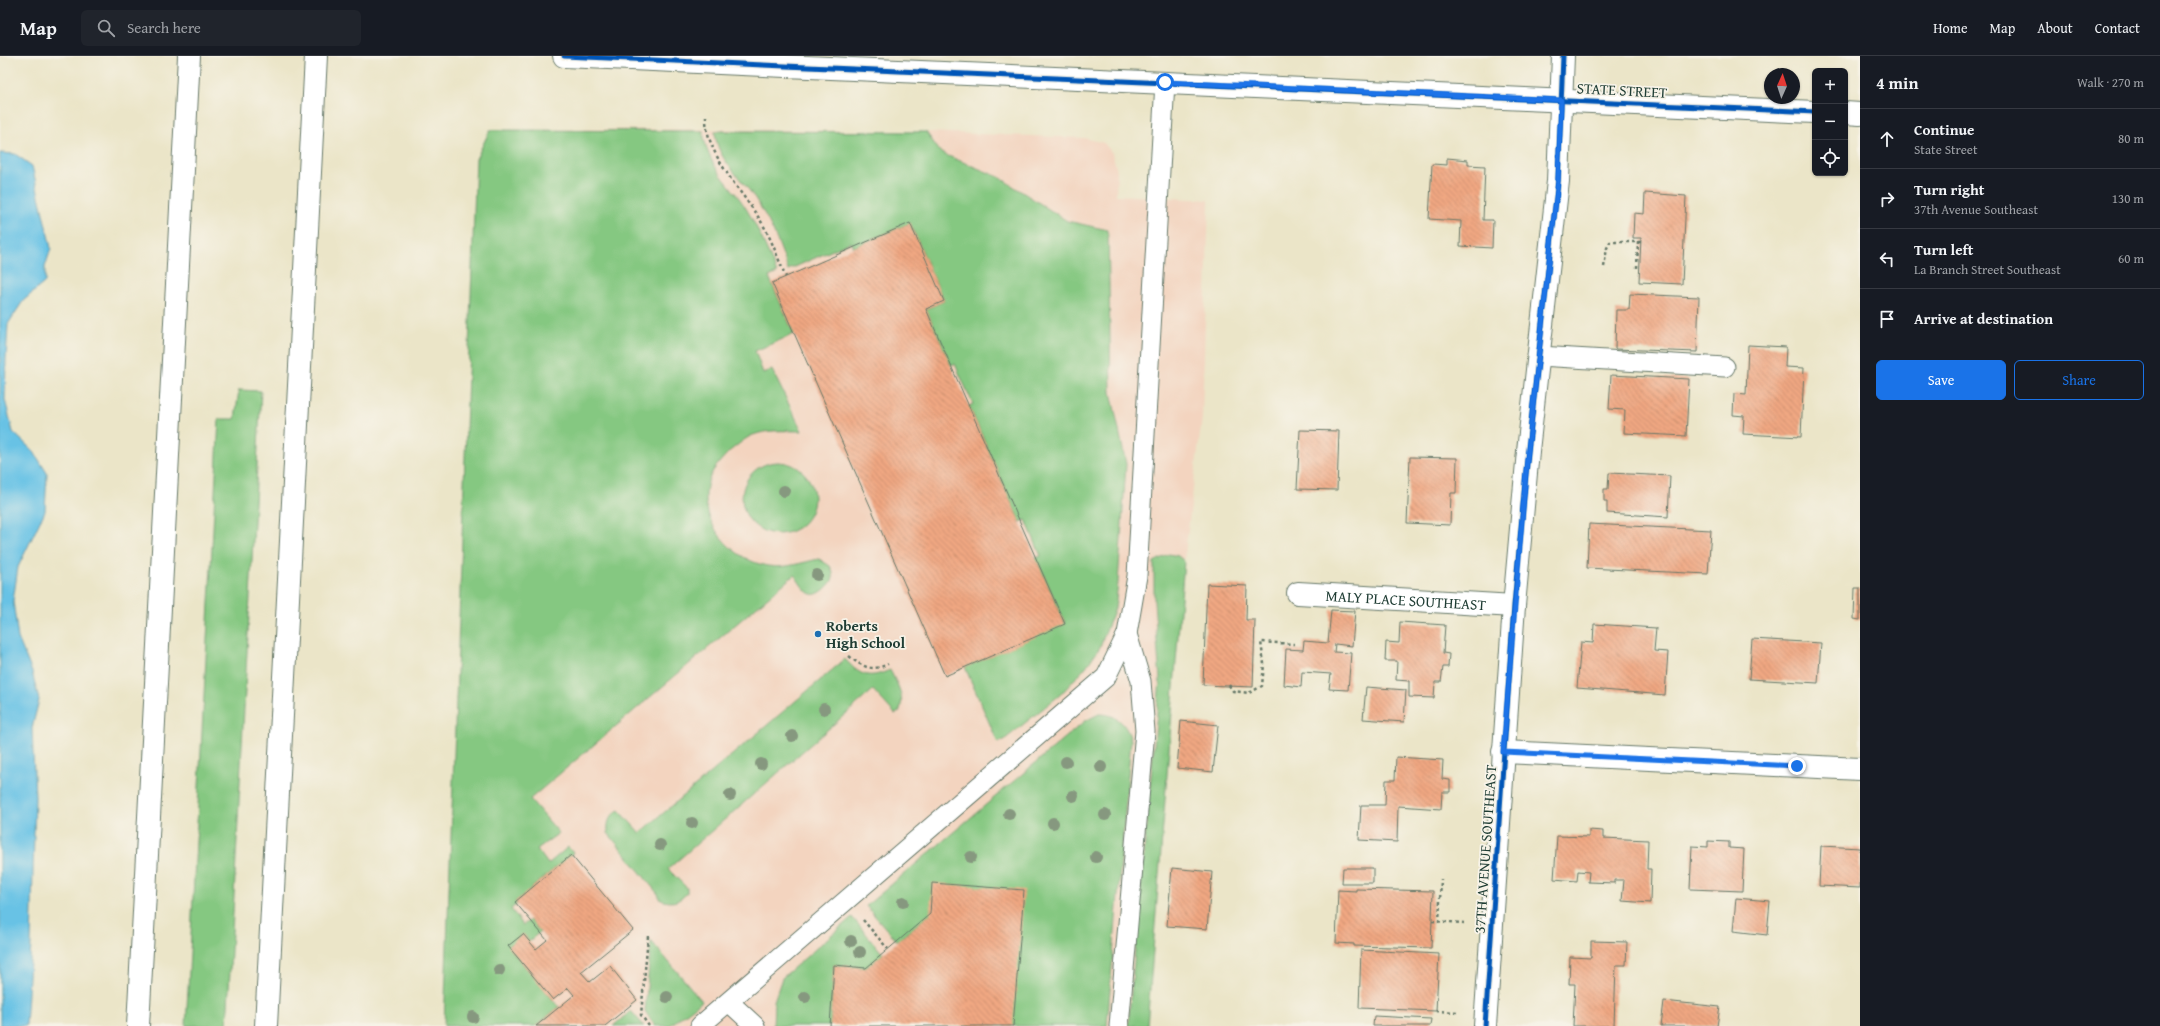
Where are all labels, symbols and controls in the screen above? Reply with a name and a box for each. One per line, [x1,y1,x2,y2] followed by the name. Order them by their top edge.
[81,10,361,46] search box
[20,14,57,42] text: Map
[95,17,117,39] icon: search
[127,17,201,38] text: Search here
[1933,18,1968,38] text: Home
[1990,18,2015,38] text: Map
[2037,18,2073,38] text: About
[2095,18,2140,38] text: Contact
[1764,68,1800,104] north arrow
[1812,68,1848,176] map controls
[1812,68,1848,104] button: +
[1876,70,1918,95] text: 4 min
[1156,73,1174,91] route start
[2077,73,2144,92] text: Walk · 270 m
[1576,77,1668,103] street label: STATE STREET
[1812,104,1848,140] button: −
[1914,119,1975,140] text: Continue
[1876,128,1898,150] icon: ahead
[2118,129,2144,148] text: 80 m
[1812,140,1848,176] button: locate
[1914,140,1978,159] text: State Street
[1914,179,1985,200] text: Turn right
[1876,188,1898,210] icon: right
[2112,189,2144,208] text: 130 m
[1914,200,2038,219] text: 37th Avenue Southeast
[1914,239,1973,260] text: Turn left
[1876,248,1898,270] icon: left
[2118,249,2144,268] text: 60 m
[1914,260,2061,279] text: La Branch Street Southeast
[1876,308,1898,330] icon: arrive
[1914,308,2053,329] text: Arrive at destination
[1876,360,2006,400] button: Save
[2014,360,2144,400] button: Share
[1325,584,1487,615] street label: MALY PLACE SOUTHEAST
[826,615,906,653] place label: Roberts High School
[813,629,823,639] marker: Roberts High School
[1788,757,1806,775] route end
[1469,763,1501,934] street label: 37TH AVENUE SOUTHEAST

